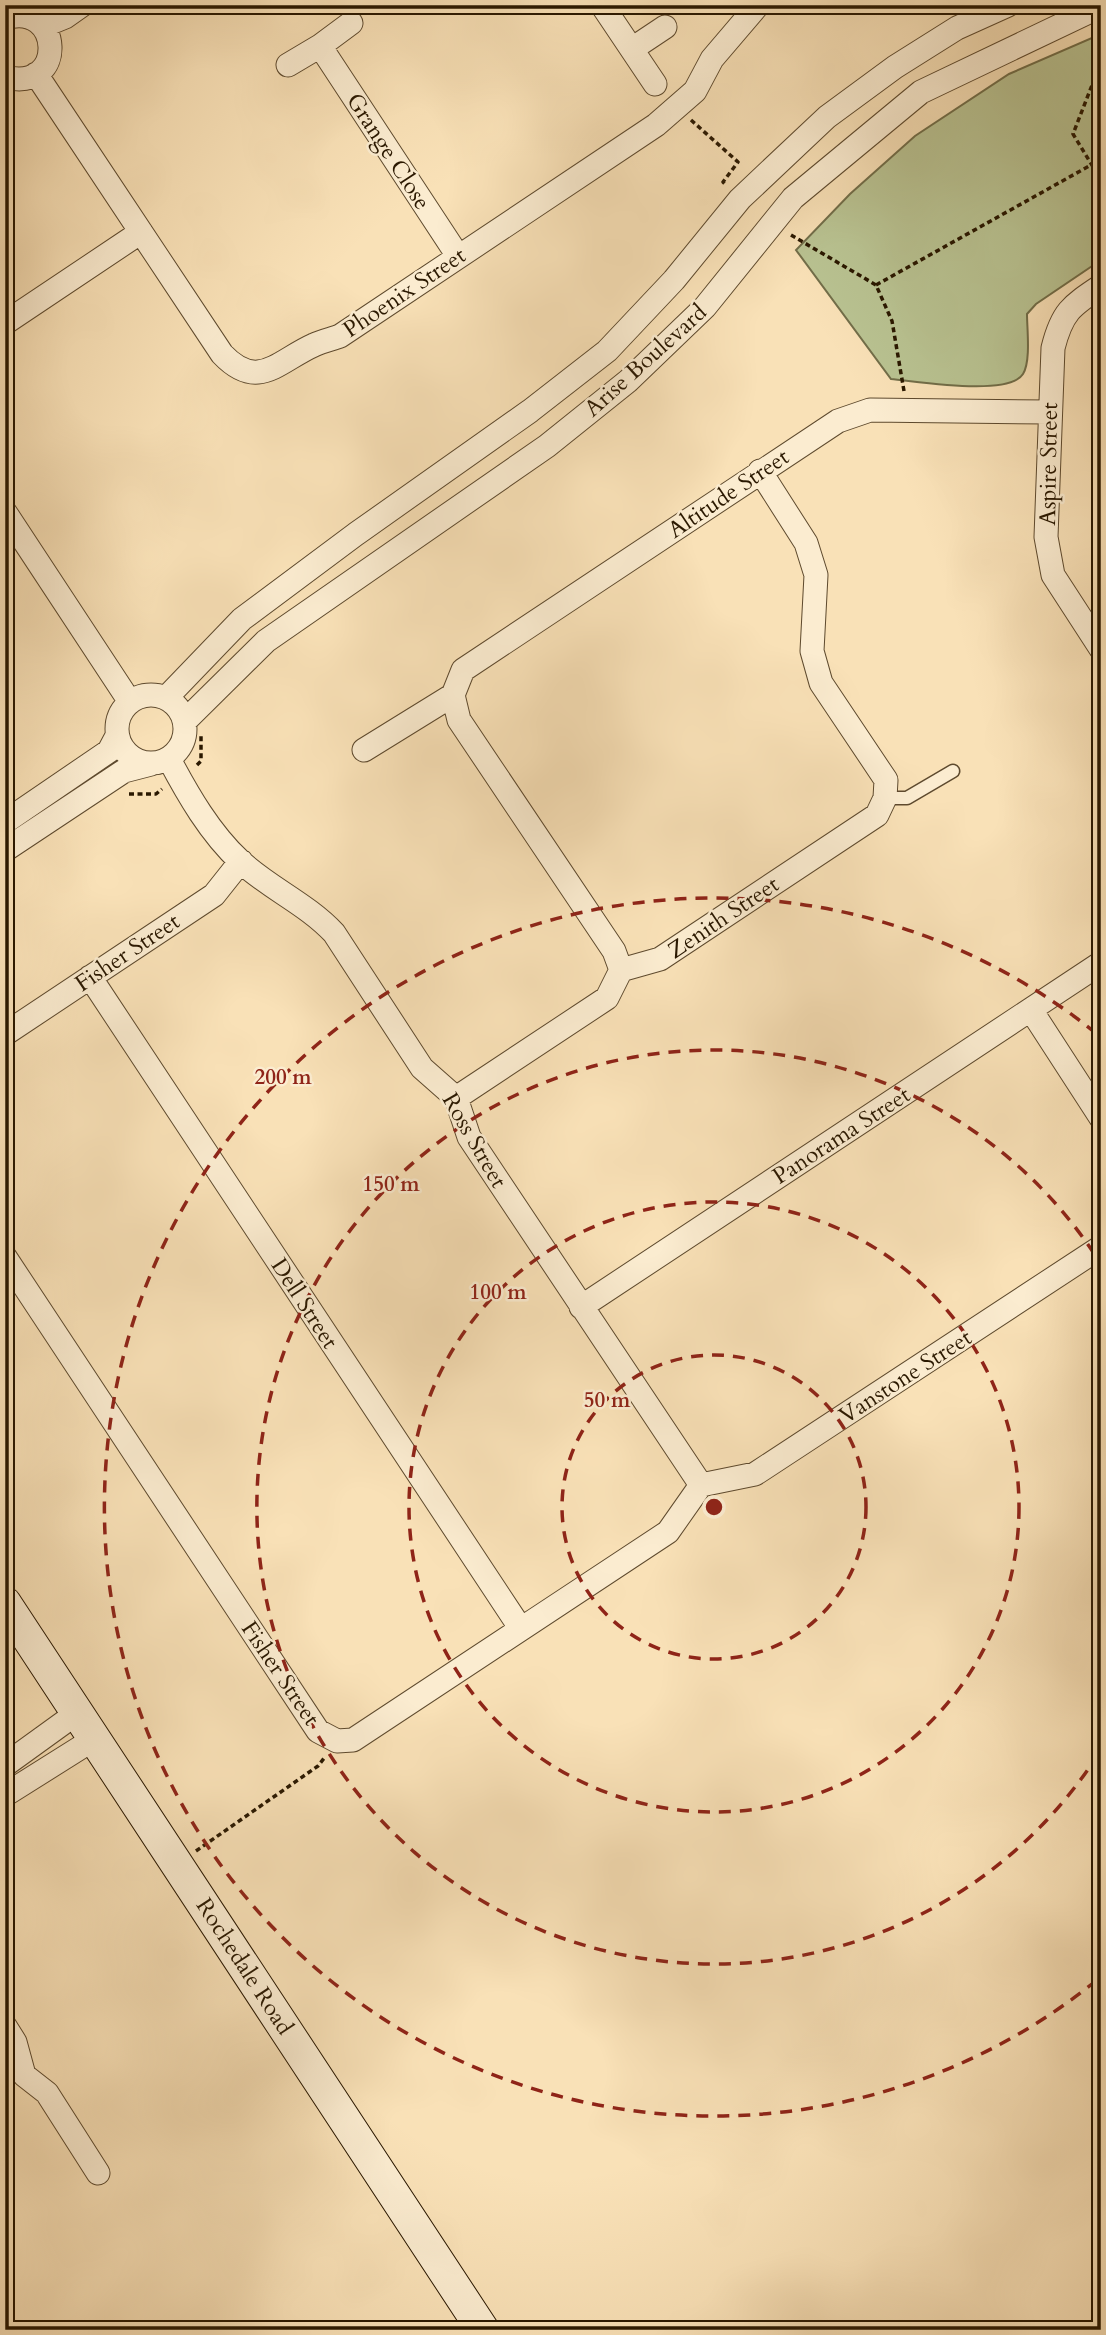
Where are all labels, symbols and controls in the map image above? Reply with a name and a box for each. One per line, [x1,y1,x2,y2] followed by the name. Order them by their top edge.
[339,87,438,216] street label: Grange Close
[337,240,472,345] street label: Phoenix Street
[577,297,714,424] street label: Arise Boulevard
[1032,402,1065,526] street label: Aspire Street
[662,441,795,545] street label: Altitude Street
[662,869,785,966] street label: Zenith Street
[69,906,186,999] street label: Fisher Street
[254,1063,312,1092] text: 200 m
[766,1079,916,1192] street label: Panorama Street
[435,1087,514,1194] street label: Ross Street
[362,1170,420,1199] text: 150 m
[264,1252,345,1355] street label: Dell Street
[469,1278,527,1307] text: 100 m
[833,1322,978,1431] street label: Vanstone Street
[584,1386,631,1415] text: 50 m
[702,1495,726,1519] centre of rings
[234,1615,327,1732] street label: Fisher Street
[189,1892,301,2041] street label: Rochedale Road

